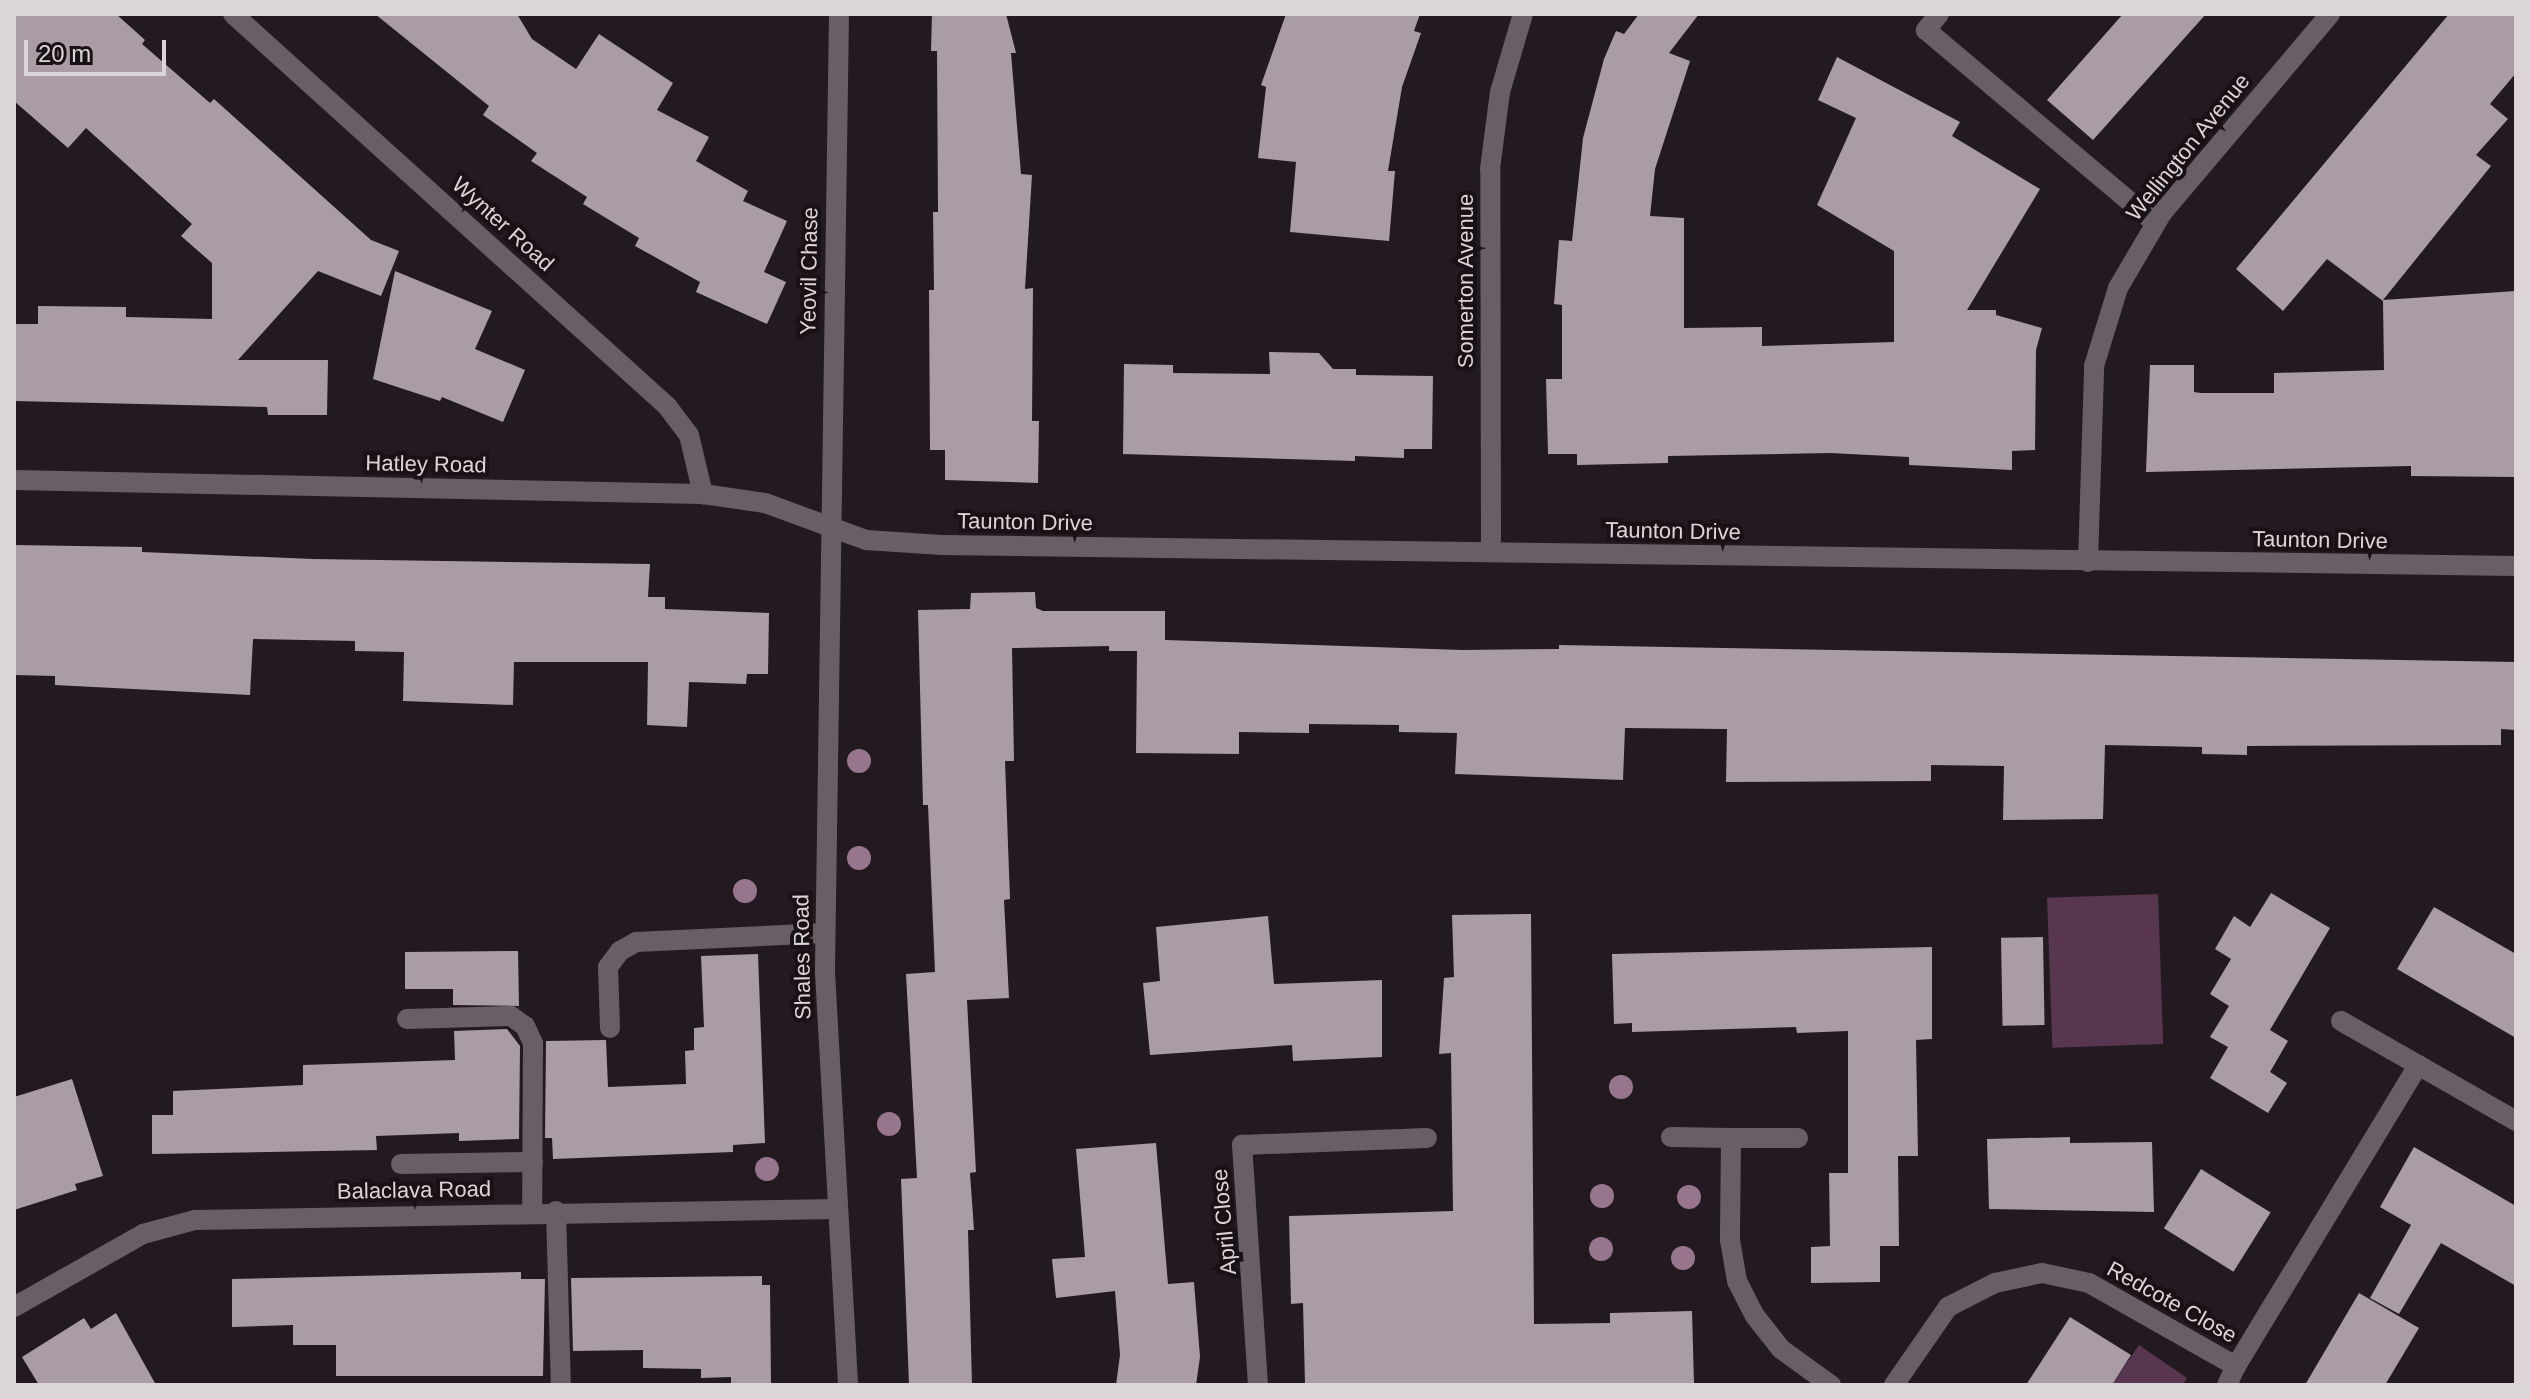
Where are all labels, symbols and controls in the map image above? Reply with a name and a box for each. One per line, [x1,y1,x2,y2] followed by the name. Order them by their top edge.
[28,24,170,74] scale bar
[38,40,91,67] text: 20 m
[2120,68,2256,226] street label: Wellington Avenue
[447,171,559,277] street label: Wynter Road
[1453,193,1479,369] street label: Somerton Avenue
[795,207,823,335] street label: Yeovil Chase
[365,450,487,478] street label: Hatley Road
[957,508,1093,536] street label: Taunton Drive
[1605,517,1741,545] street label: Taunton Drive
[2252,526,2388,554] street label: Taunton Drive
[788,894,816,1020] street label: Shales Road
[1206,1168,1242,1276] street label: April Close
[337,1175,491,1205] street label: Balaclava Road
[2102,1255,2242,1349] street label: Redcote Close

